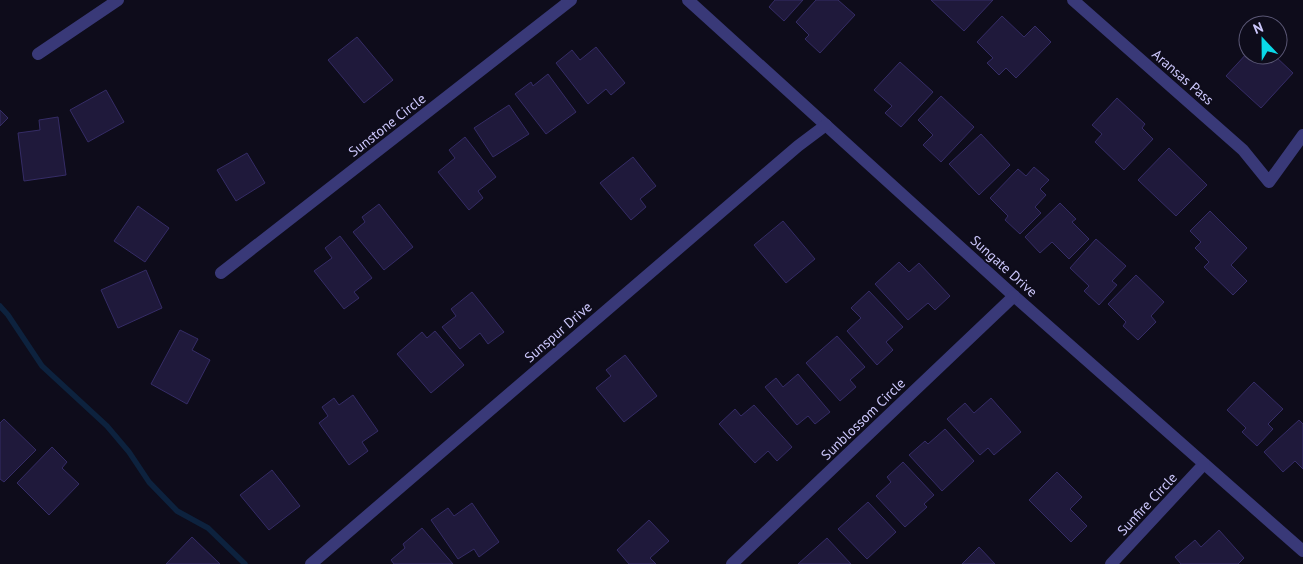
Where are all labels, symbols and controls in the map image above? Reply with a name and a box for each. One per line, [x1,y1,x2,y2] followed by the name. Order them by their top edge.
[1238,15,1288,65] north arrow
[1250,18,1266,38] text: N
[1148,45,1218,109] street label: Aransas Pass
[345,89,429,161] street label: Sunstone Circle
[967,231,1041,301] street label: Sungate Drive
[521,298,595,366] street label: Sunspur Drive
[817,374,909,464] street label: Sunblossom Circle
[1113,469,1181,539] street label: Sunfire Circle

